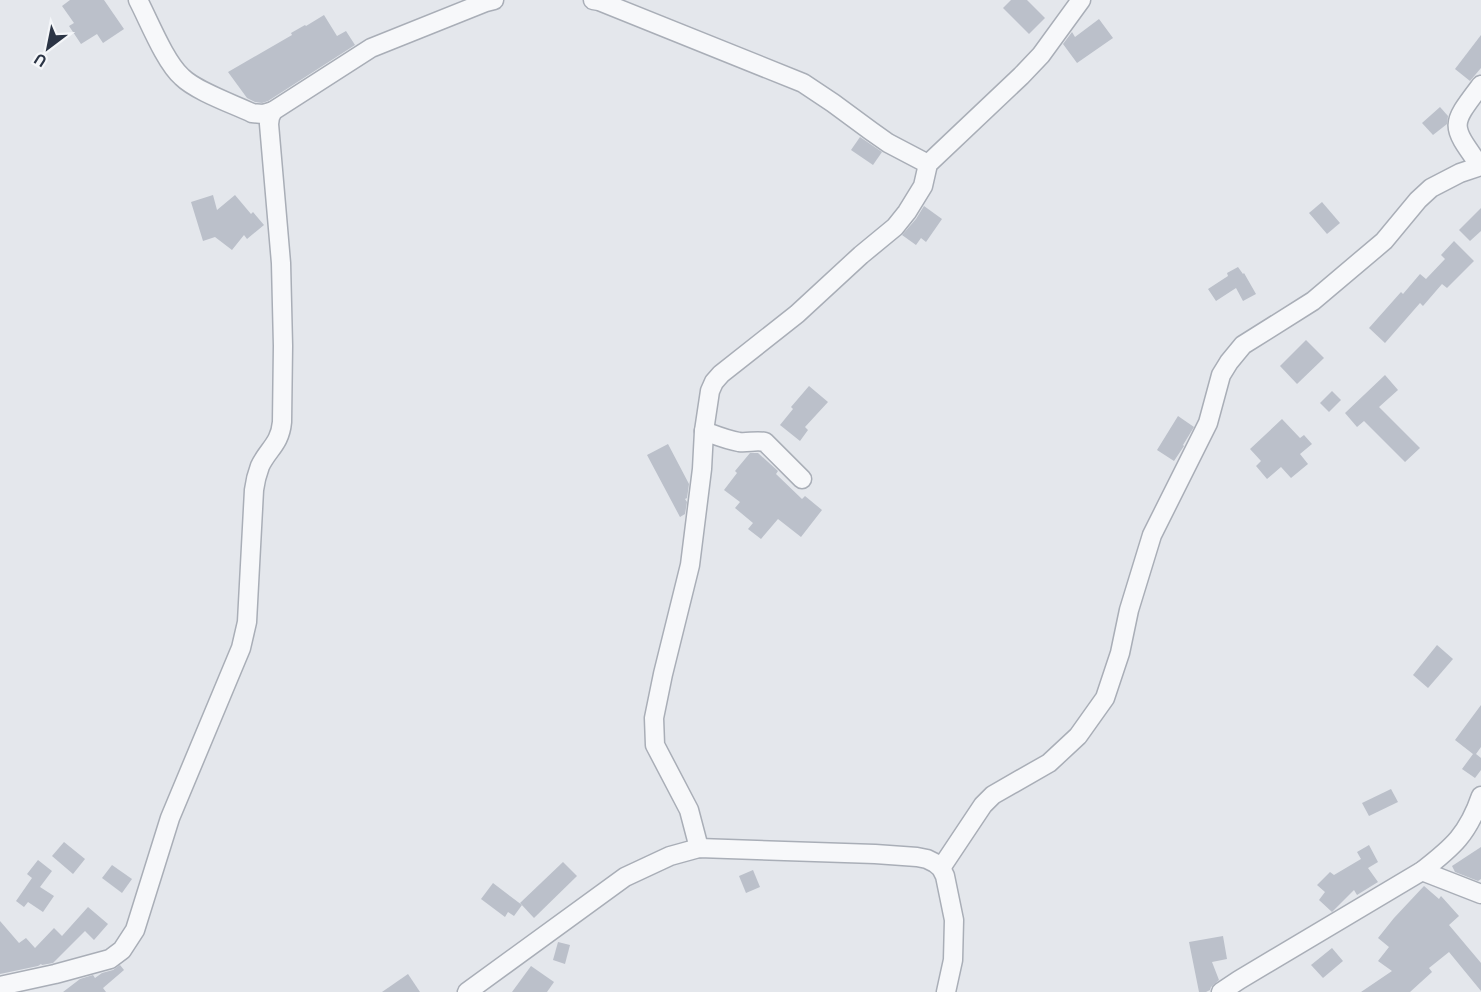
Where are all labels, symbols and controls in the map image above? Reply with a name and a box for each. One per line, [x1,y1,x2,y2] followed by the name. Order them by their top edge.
[18,18,78,78] north arrow
[31,50,50,71] text: U

